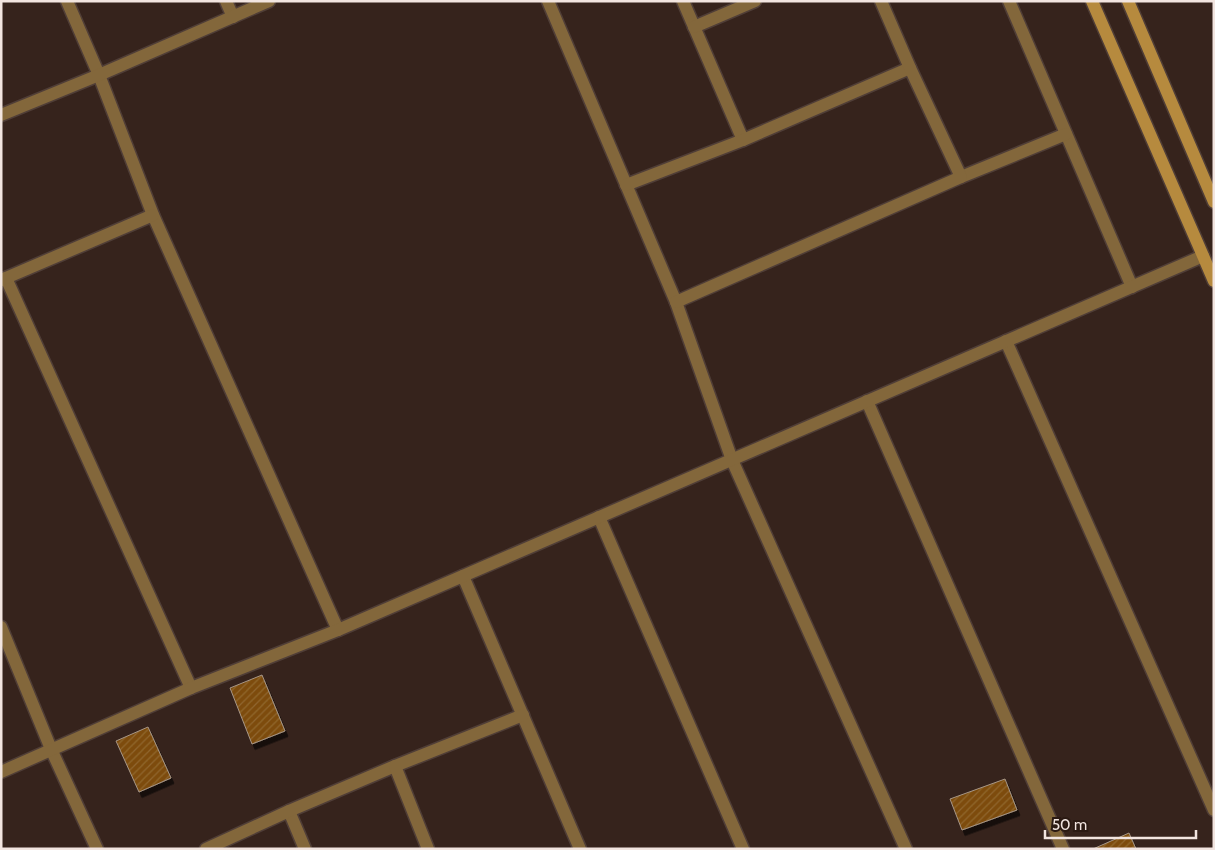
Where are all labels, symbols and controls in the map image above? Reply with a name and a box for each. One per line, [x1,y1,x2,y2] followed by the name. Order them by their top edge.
[1045,808,1196,840] scale bar
[1052,816,1087,834] text: 50 m

